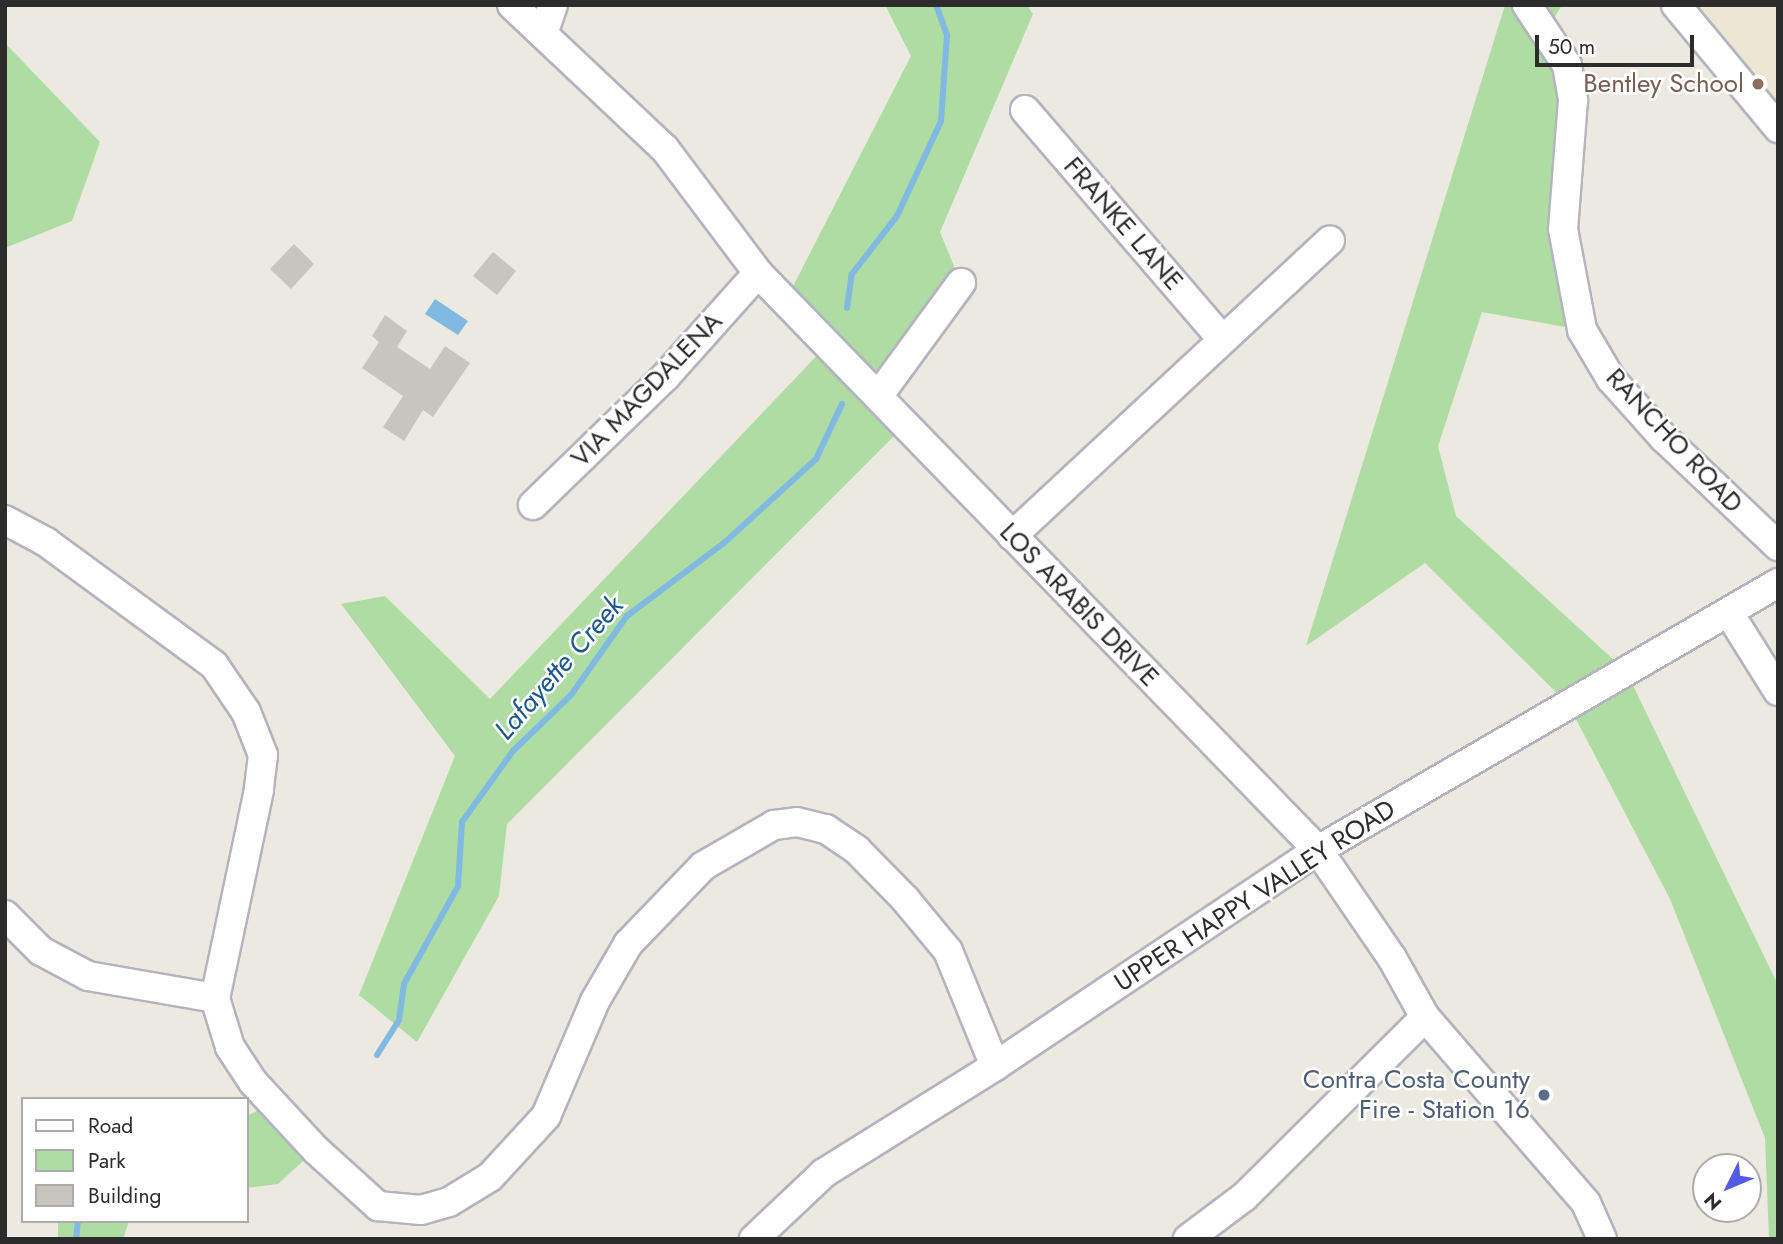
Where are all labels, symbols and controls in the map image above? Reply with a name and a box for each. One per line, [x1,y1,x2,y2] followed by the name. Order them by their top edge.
[1538,21,1697,65] scale bar
[1548,32,1595,62] text: 50 m
[1583,68,1744,100] place label: Bentley School
[1750,76,1766,92] marker: Bentley School
[1057,151,1189,297] street label: FRANKE LANE
[565,306,729,474] street label: VIA MAGDALENA
[1599,362,1749,520] street label: RANCHO ROAD
[993,517,1165,693] street label: LOS ARABIS DRIVE
[487,589,631,747] water label: Lafayette Creek
[1109,794,1401,998] street label: UPPER HAPPY VALLEY ROAD
[1303,1064,1530,1126] place label: Contra Costa County Fire - Station 16
[1536,1087,1552,1103] marker: Contra Costa County Fire - Station 16
[21,1097,248,1223] legend
[88,1111,133,1141] text: Road
[88,1146,125,1176] text: Park
[1692,1153,1762,1223] north arrow
[88,1181,161,1211] text: Building
[1698,1187,1728,1216] text: N

